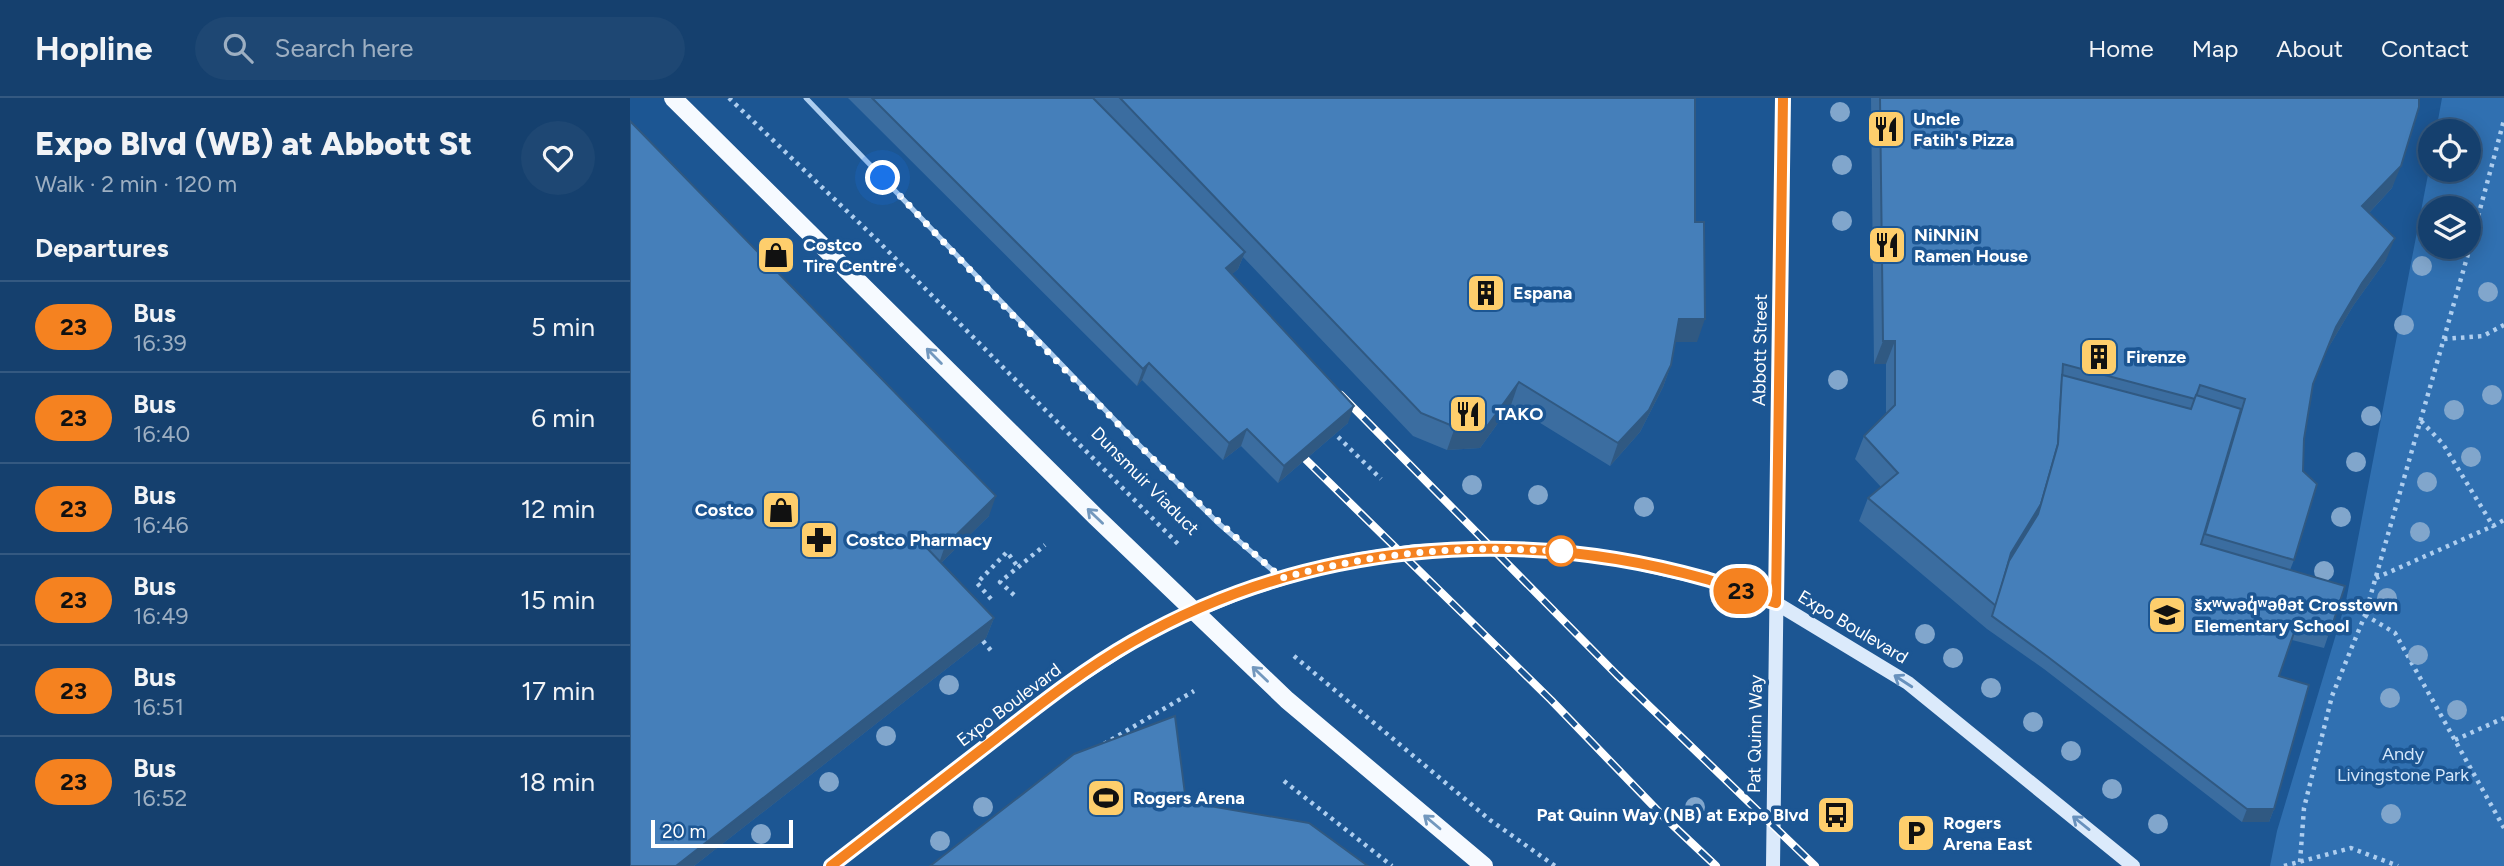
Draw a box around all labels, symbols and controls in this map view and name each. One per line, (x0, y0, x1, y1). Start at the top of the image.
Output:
search box (195, 17, 685, 80)
text: Hopline (35, 29, 153, 68)
icon: search (219, 29, 257, 67)
text: Search here (275, 32, 413, 64)
text: Home (2088, 34, 2154, 63)
text: Map (2192, 34, 2238, 63)
text: About (2276, 34, 2343, 63)
text: Contact (2381, 34, 2469, 63)
restaurant icon: Uncle Fatih's Pizza (1865, 108, 1907, 150)
place label: Uncle Fatih's Pizza (1913, 108, 2014, 151)
map controls (2418, 119, 2481, 259)
button: locate (2418, 119, 2481, 182)
button: heart (521, 121, 595, 195)
text: Expo Blvd (WB) at Abbott St (35, 124, 472, 163)
your location (865, 160, 900, 195)
text: Walk · 2 min · 120 m (35, 170, 237, 198)
button: layers (2418, 196, 2481, 259)
restaurant icon: NiNNiN Ramen House (1866, 224, 1908, 266)
place label: NiNNiN Ramen House (1914, 224, 2028, 267)
text: Departures (35, 232, 169, 264)
shop icon: Costco Tire Centre (755, 234, 797, 276)
place label: Costco Tire Centre (803, 234, 897, 277)
building icon: Espana (1465, 272, 1507, 314)
place label: Espana (1513, 282, 1572, 304)
street label: Abbott Street (1748, 294, 1772, 406)
text: Bus (133, 297, 176, 329)
text: 5 min (531, 311, 595, 343)
text: 23 (60, 312, 87, 341)
text: 16:39 (133, 329, 187, 357)
building icon: Firenze (2078, 336, 2120, 378)
place label: Firenze (2126, 346, 2186, 368)
one-way arrow (925, 348, 942, 365)
text: Bus (133, 388, 176, 420)
restaurant icon: TAKO (1447, 393, 1489, 435)
text: 6 min (531, 402, 595, 434)
text: 23 (60, 403, 87, 432)
place label: TAKO (1495, 403, 1543, 425)
text: 16:40 (133, 420, 190, 448)
street label: Dunsmuir Viaduct (1086, 422, 1204, 540)
text: Bus (133, 479, 176, 511)
shop icon: Costco (760, 489, 802, 531)
text: 12 min (521, 493, 595, 525)
text: 23 (60, 494, 87, 523)
place label: Costco (695, 499, 754, 521)
one-way arrow (1087, 508, 1104, 525)
text: 16:46 (133, 511, 189, 539)
pharmacy icon: Costco Pharmacy (798, 519, 840, 561)
place label: Costco Pharmacy (846, 529, 993, 551)
unlabelled marker (1546, 536, 1576, 566)
line badge: 23 (1710, 568, 1772, 614)
text: Bus (133, 570, 176, 602)
text: 23 (1727, 576, 1755, 605)
text: 15 min (520, 584, 595, 616)
text: 23 (60, 585, 87, 614)
street label: Expo Boulevard (1794, 585, 1912, 669)
school or university icon: šxʷwəq̓ʷəθət Crosstown Elementary School (2146, 594, 2188, 636)
place label: šxʷwəq̓ʷəθət Crosstown Elementary School (2194, 594, 2398, 637)
text: 16:49 (133, 602, 189, 630)
street label: Expo Boulevard (953, 659, 1065, 751)
text: Bus (133, 661, 176, 693)
one-way arrow (1251, 665, 1268, 682)
one-way arrow (1894, 673, 1913, 688)
street label: Pat Quinn Way (1743, 674, 1767, 793)
text: 17 min (521, 675, 595, 707)
text: 23 (60, 676, 87, 705)
text: 16:51 (133, 693, 184, 721)
park label: Andy Livingstone Park (2337, 743, 2469, 786)
text: Bus (133, 752, 176, 784)
text: 18 min (519, 766, 595, 798)
text: 23 (60, 767, 87, 796)
sports icon: Rogers Arena (1085, 777, 1127, 819)
text: 16:52 (133, 784, 187, 812)
place label: Rogers Arena (1133, 787, 1245, 809)
bus stop icon: Pat Quinn Way (NB) at Expo Blvd (1815, 794, 1857, 836)
place label: Pat Quinn Way (NB) at Expo Blvd (1537, 804, 1809, 826)
parking icon: Rogers Arena East (1895, 812, 1937, 854)
place label: Rogers Arena East (1943, 812, 2033, 855)
one-way arrow (1423, 814, 1441, 830)
one-way arrow (2072, 815, 2090, 831)
scale bar (651, 817, 793, 849)
text: 20 m (662, 820, 706, 843)

